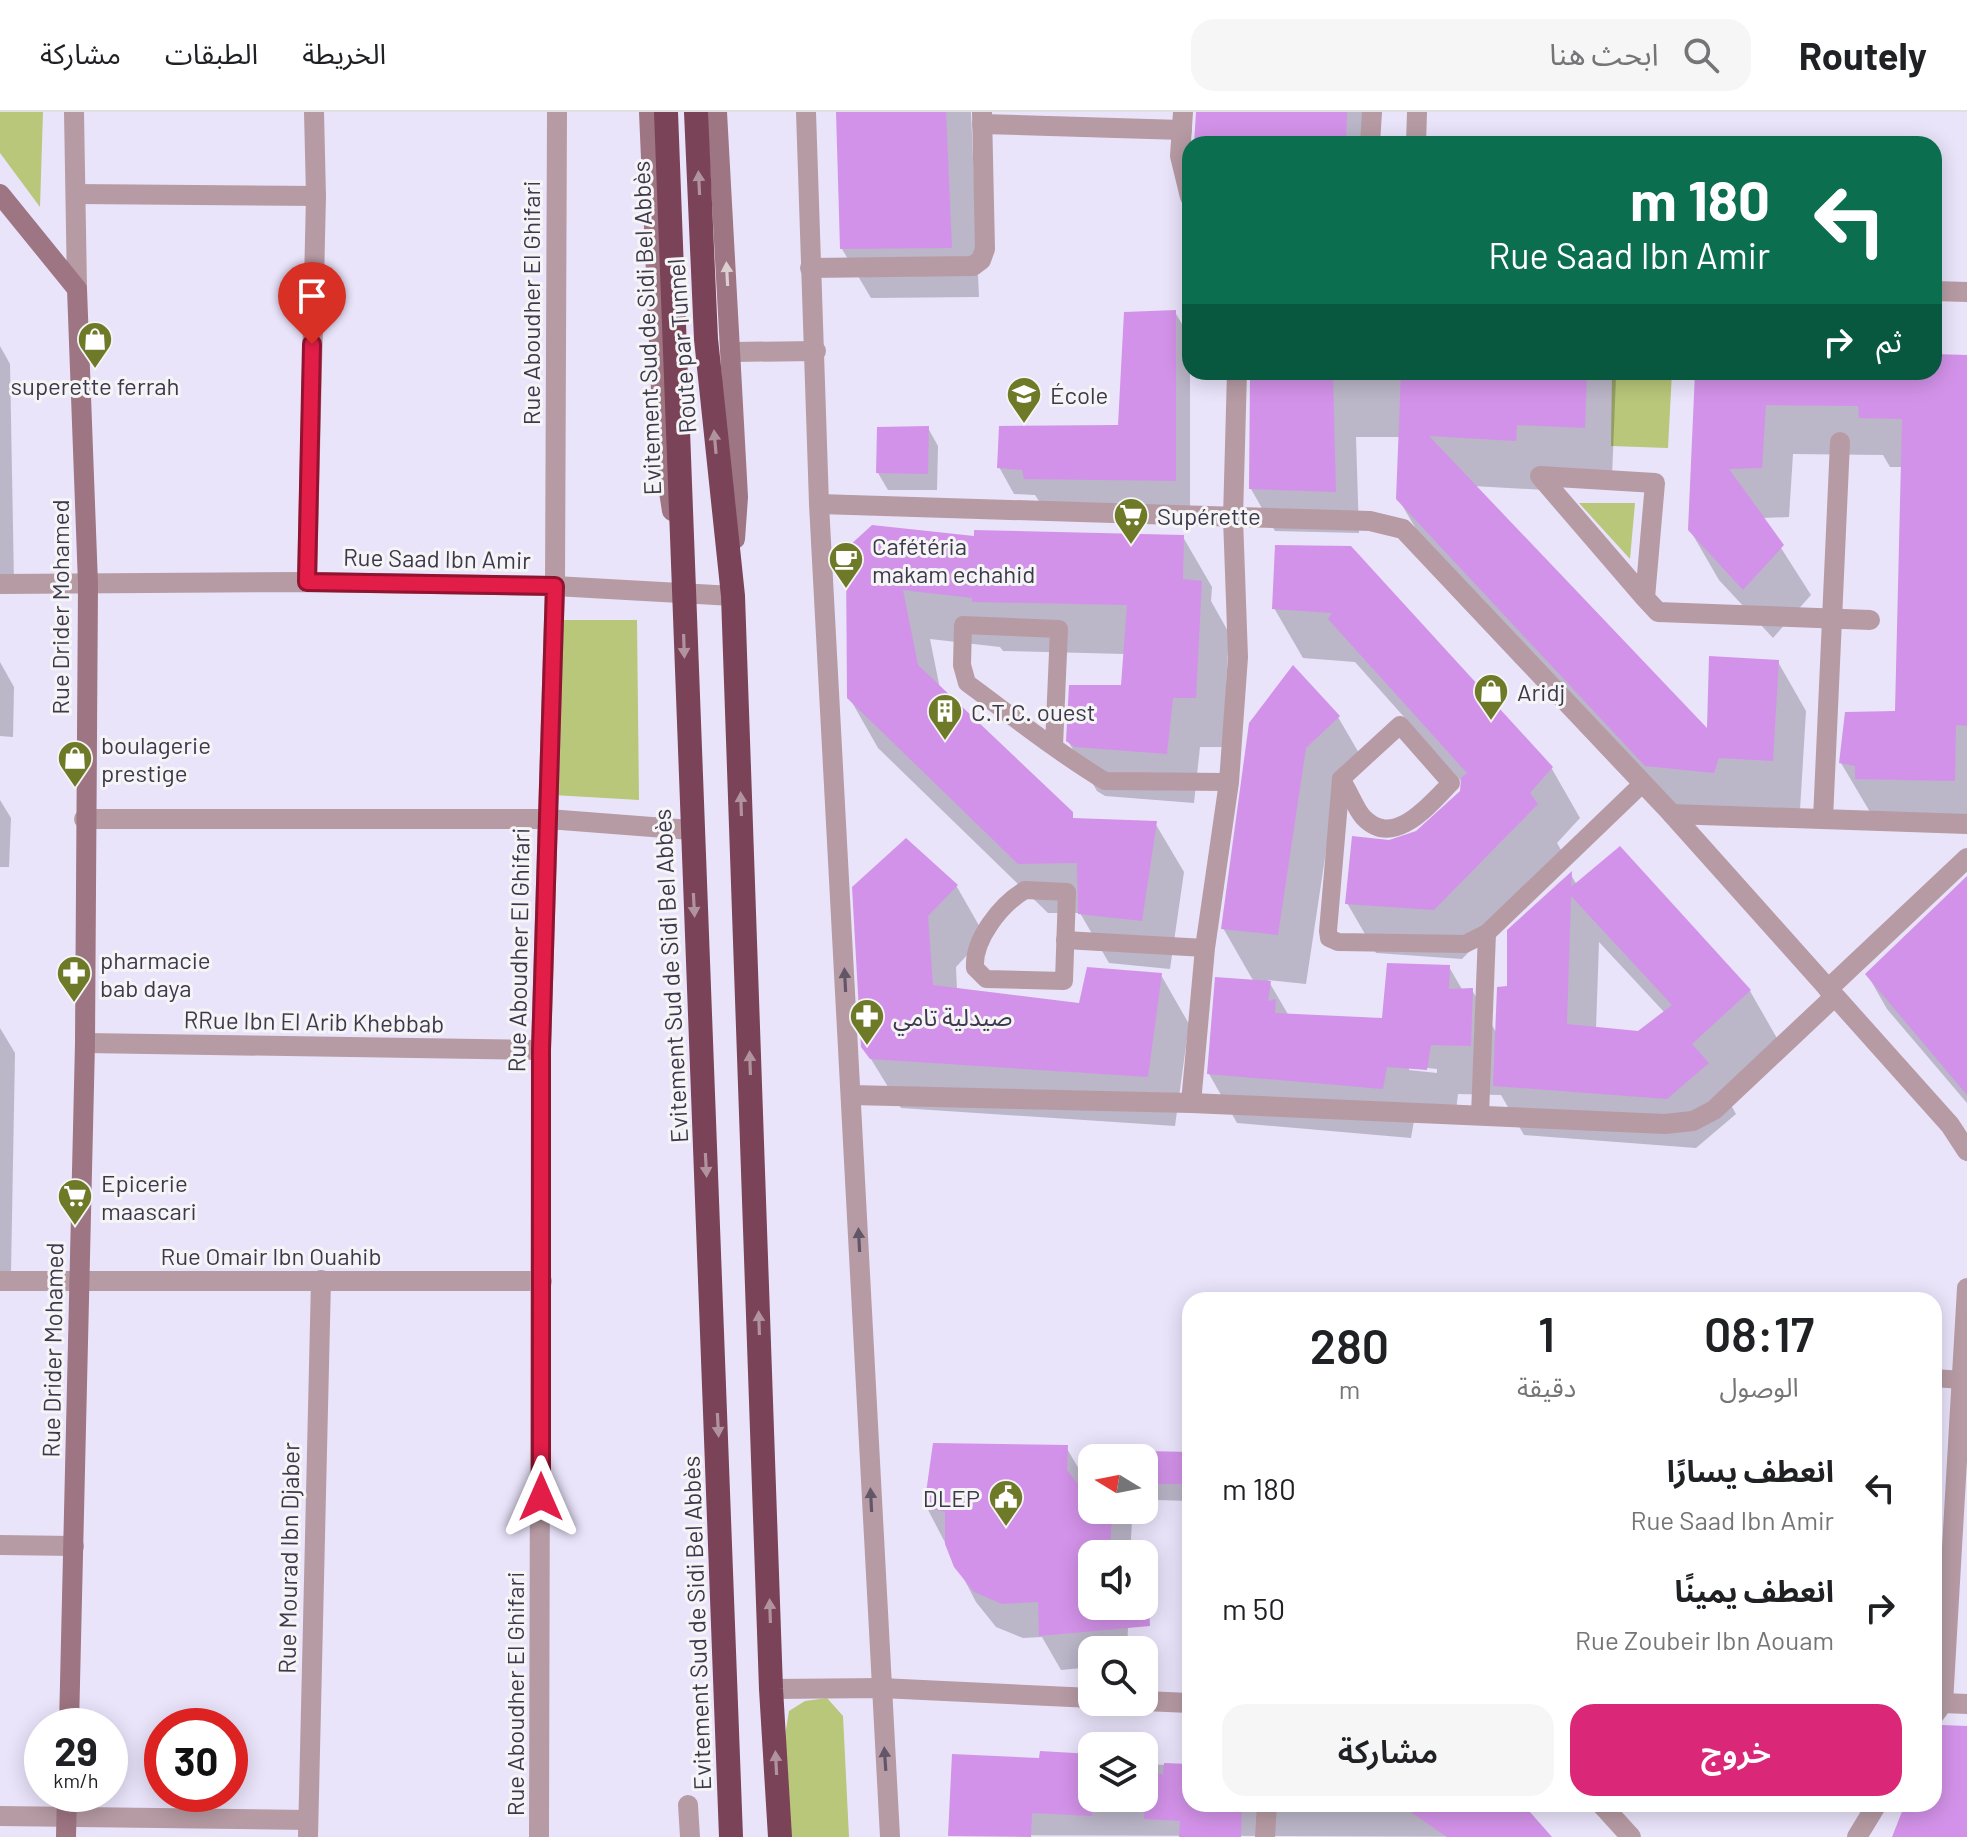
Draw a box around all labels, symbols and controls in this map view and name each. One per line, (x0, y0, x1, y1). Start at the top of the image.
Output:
search box (1191, 19, 1751, 91)
text: Routely (1799, 32, 1927, 78)
icon: search (1679, 33, 1723, 77)
text: ابحث هنا (1549, 35, 1659, 71)
text: مشاركة (40, 36, 121, 70)
text: الطبقات (165, 36, 258, 70)
text: الخريطة (302, 36, 386, 70)
street label: Evitement Sud de Sidi Bel Abbès (626, 160, 666, 496)
text: 180 m (1630, 165, 1770, 232)
icon: left (1798, 168, 1902, 272)
one-way arrow (692, 170, 705, 195)
street label: Rue Aboudher El Ghifari (516, 181, 545, 425)
text: Rue Saad Ibn Amir (1488, 233, 1770, 276)
street label: Route par Tunnel (660, 258, 702, 434)
one-way arrow (720, 261, 733, 286)
pin (278, 262, 346, 344)
icon: arrive (290, 274, 334, 318)
shop icon: superette ferrah (76, 320, 114, 370)
icon: right (1816, 320, 1860, 364)
text: ثم (1876, 322, 1902, 358)
place label: superette ferrah (10, 371, 180, 400)
school or university icon: École (1005, 375, 1043, 425)
place label: École (1050, 380, 1108, 409)
one-way arrow (709, 429, 722, 454)
supermarket icon: Supérette (1112, 496, 1150, 546)
street label: Rue Drider Mohamed (45, 499, 74, 715)
place label: Supérette (1157, 501, 1261, 530)
place label: Cafétéria makam echahid (872, 531, 1035, 588)
cafe icon: Cafétéria makam echahid (827, 540, 865, 590)
street label: Rue Saad Ibn Amir (343, 542, 531, 574)
one-way arrow (677, 634, 690, 659)
shop icon: Aridj (1472, 672, 1510, 722)
place label: Aridj (1517, 677, 1565, 706)
building icon: C.T.C. ouest (926, 692, 964, 742)
place label: C.T.C. ouest (971, 697, 1096, 726)
place label: boulagerie prestige (101, 730, 211, 787)
shop icon: boulagerie prestige (56, 739, 94, 789)
one-way arrow (734, 791, 747, 816)
street label: Evitement Sud de Sidi Bel Abbès (647, 808, 693, 1144)
street label: Rue Aboudher El Ghifari (501, 827, 535, 1073)
one-way arrow (688, 893, 701, 918)
place label: pharmacie bab daya (100, 945, 211, 1002)
pharmacy icon: pharmacie bab daya (55, 954, 93, 1004)
one-way arrow (838, 967, 851, 992)
pharmacy icon: صيدلية تامي (848, 997, 886, 1047)
place label: صيدلية تامي (893, 1002, 1012, 1036)
street label: RRue Ibn El Arib Khebbab (183, 1004, 445, 1038)
one-way arrow (744, 1050, 757, 1075)
one-way arrow (700, 1153, 713, 1178)
place label: Epicerie maascari (101, 1168, 197, 1225)
supermarket icon: Epicerie maascari (56, 1177, 94, 1227)
one-way arrow (852, 1227, 865, 1252)
street label: Rue Omair Ibn Ouahib (160, 1241, 382, 1270)
street label: Rue Drider Mohamed (36, 1242, 68, 1458)
text: 1 (1538, 1304, 1555, 1362)
text: 08:17 (1704, 1304, 1814, 1362)
one-way arrow (753, 1310, 766, 1335)
text: 280 (1310, 1316, 1389, 1374)
text: دقيقة (1517, 1371, 1576, 1402)
text: الوصول (1720, 1371, 1799, 1402)
text: m (1339, 1373, 1360, 1404)
one-way arrow (711, 1413, 724, 1438)
street label: Rue Mourad Ibn Djaber (271, 1442, 305, 1674)
north arrow (1078, 1444, 1158, 1524)
map controls (1078, 1444, 1158, 1812)
text: انعطف يسارًا (1667, 1452, 1834, 1488)
position arrow (499, 1455, 583, 1539)
street label: Evitement Sud de Sidi Bel Abbès (676, 1455, 716, 1791)
icon: left (1858, 1466, 1902, 1510)
text: 180 m (1222, 1470, 1296, 1506)
public building icon: DLEP (987, 1478, 1025, 1528)
place label: DLEP (923, 1483, 980, 1512)
one-way arrow (865, 1487, 878, 1512)
text: Rue Saad Ibn Amir (1630, 1504, 1834, 1535)
button: sound (1078, 1540, 1158, 1620)
street label: Rue Aboudher El Ghifari (500, 1572, 529, 1816)
text: انعطف يمينًا (1675, 1572, 1834, 1608)
icon: right (1858, 1586, 1902, 1630)
text: 50 m (1222, 1590, 1285, 1626)
one-way arrow (763, 1598, 776, 1623)
text: Rue Zoubeir Ibn Aouam (1575, 1624, 1834, 1655)
button: search (1078, 1636, 1158, 1716)
button: مشاركة (1222, 1704, 1554, 1796)
button: خروج (1570, 1704, 1902, 1796)
speed limit sign: 30 (144, 1708, 248, 1812)
text: 29 (54, 1726, 98, 1774)
button: layers (1078, 1732, 1158, 1812)
one-way arrow (878, 1746, 891, 1771)
one-way arrow (769, 1750, 782, 1775)
text: km/h (53, 1768, 99, 1792)

